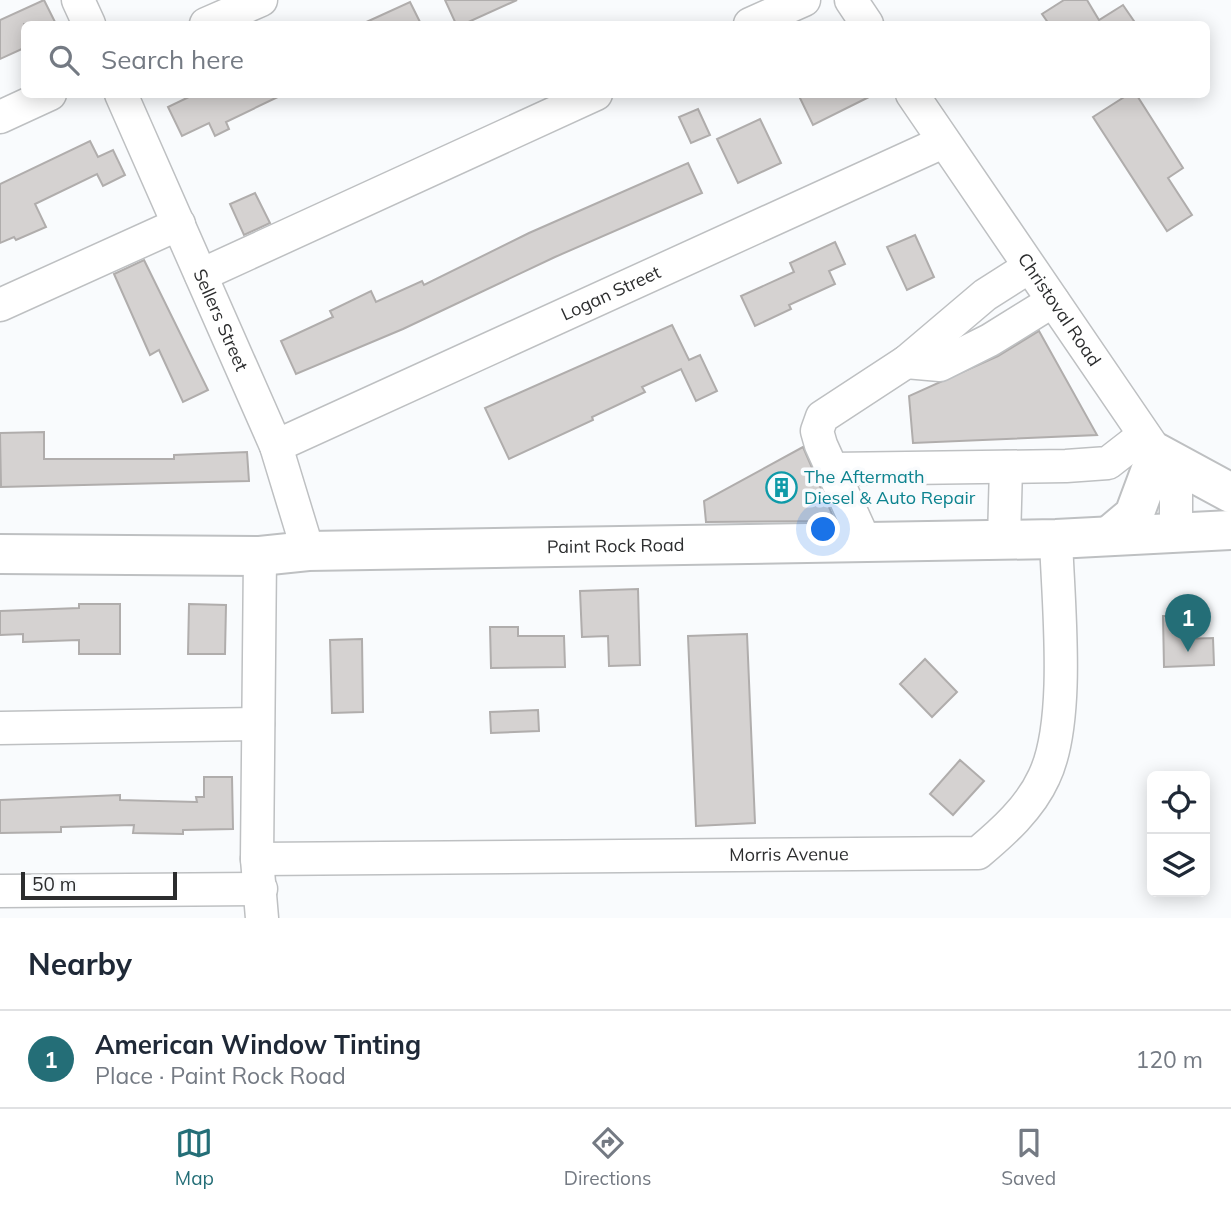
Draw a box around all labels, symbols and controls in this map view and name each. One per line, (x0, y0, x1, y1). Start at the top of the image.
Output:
search box (21, 21, 1210, 98)
icon: search (45, 41, 83, 79)
text: Search here (101, 43, 244, 76)
street label: Christoval Road (1013, 248, 1106, 370)
street label: Logan Street (557, 260, 664, 326)
street label: Sellers Street (188, 265, 254, 375)
place label: The Aftermath Diesel & Auto Repair (804, 465, 976, 509)
building icon: The Aftermath Diesel & Auto Repair (764, 470, 798, 504)
your location (806, 512, 840, 546)
street label: Paint Rock Road (547, 533, 685, 558)
pin: 1 (1165, 594, 1211, 652)
map controls (1147, 771, 1210, 897)
button: locate (1147, 771, 1210, 834)
button: layers (1147, 834, 1210, 897)
street label: Morris Avenue (729, 842, 849, 866)
scale bar (21, 869, 177, 901)
text: 50 m (32, 872, 76, 896)
text: Nearby (28, 945, 132, 983)
text: American Window Tinting (95, 1028, 421, 1061)
text: 1 (44, 1045, 58, 1074)
text: 120 m (1135, 1045, 1203, 1074)
text: Place · Paint Rock Road (95, 1061, 346, 1090)
tab: Map (175, 1124, 214, 1190)
tab: Directions (564, 1124, 652, 1190)
tab: Saved (1001, 1124, 1056, 1190)

